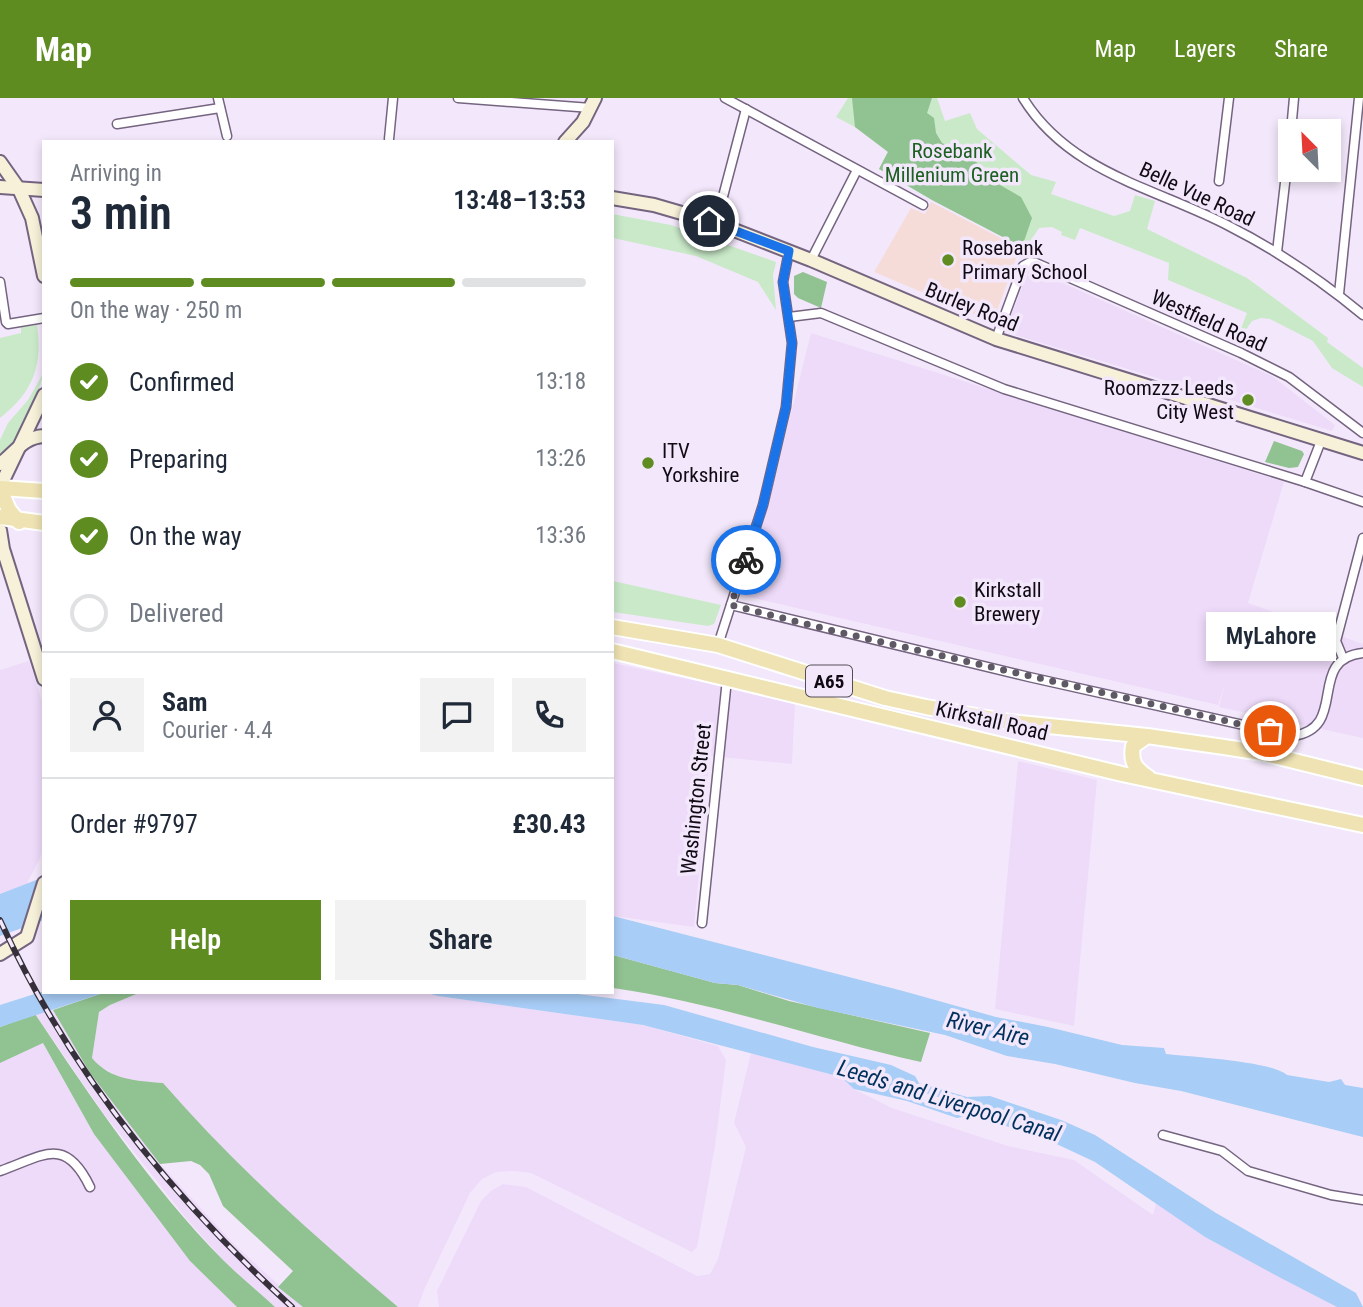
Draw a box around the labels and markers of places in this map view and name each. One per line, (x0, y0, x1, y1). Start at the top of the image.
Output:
pin (679, 191, 739, 251)
place label: Rosebank Primary School (962, 236, 1088, 284)
marker: Rosebank Primary School (940, 252, 956, 268)
place label: Roomzzz Leeds City West (1104, 376, 1234, 424)
marker: Roomzzz Leeds City West (1240, 392, 1256, 408)
place label: ITV Yorkshire (662, 439, 740, 487)
marker: ITV Yorkshire (640, 455, 656, 471)
place label: Kirkstall Brewery (974, 578, 1042, 626)
marker: Kirkstall Brewery (952, 594, 968, 610)
callout: MyLahore (1205, 612, 1335, 661)
pin (1240, 701, 1300, 761)

